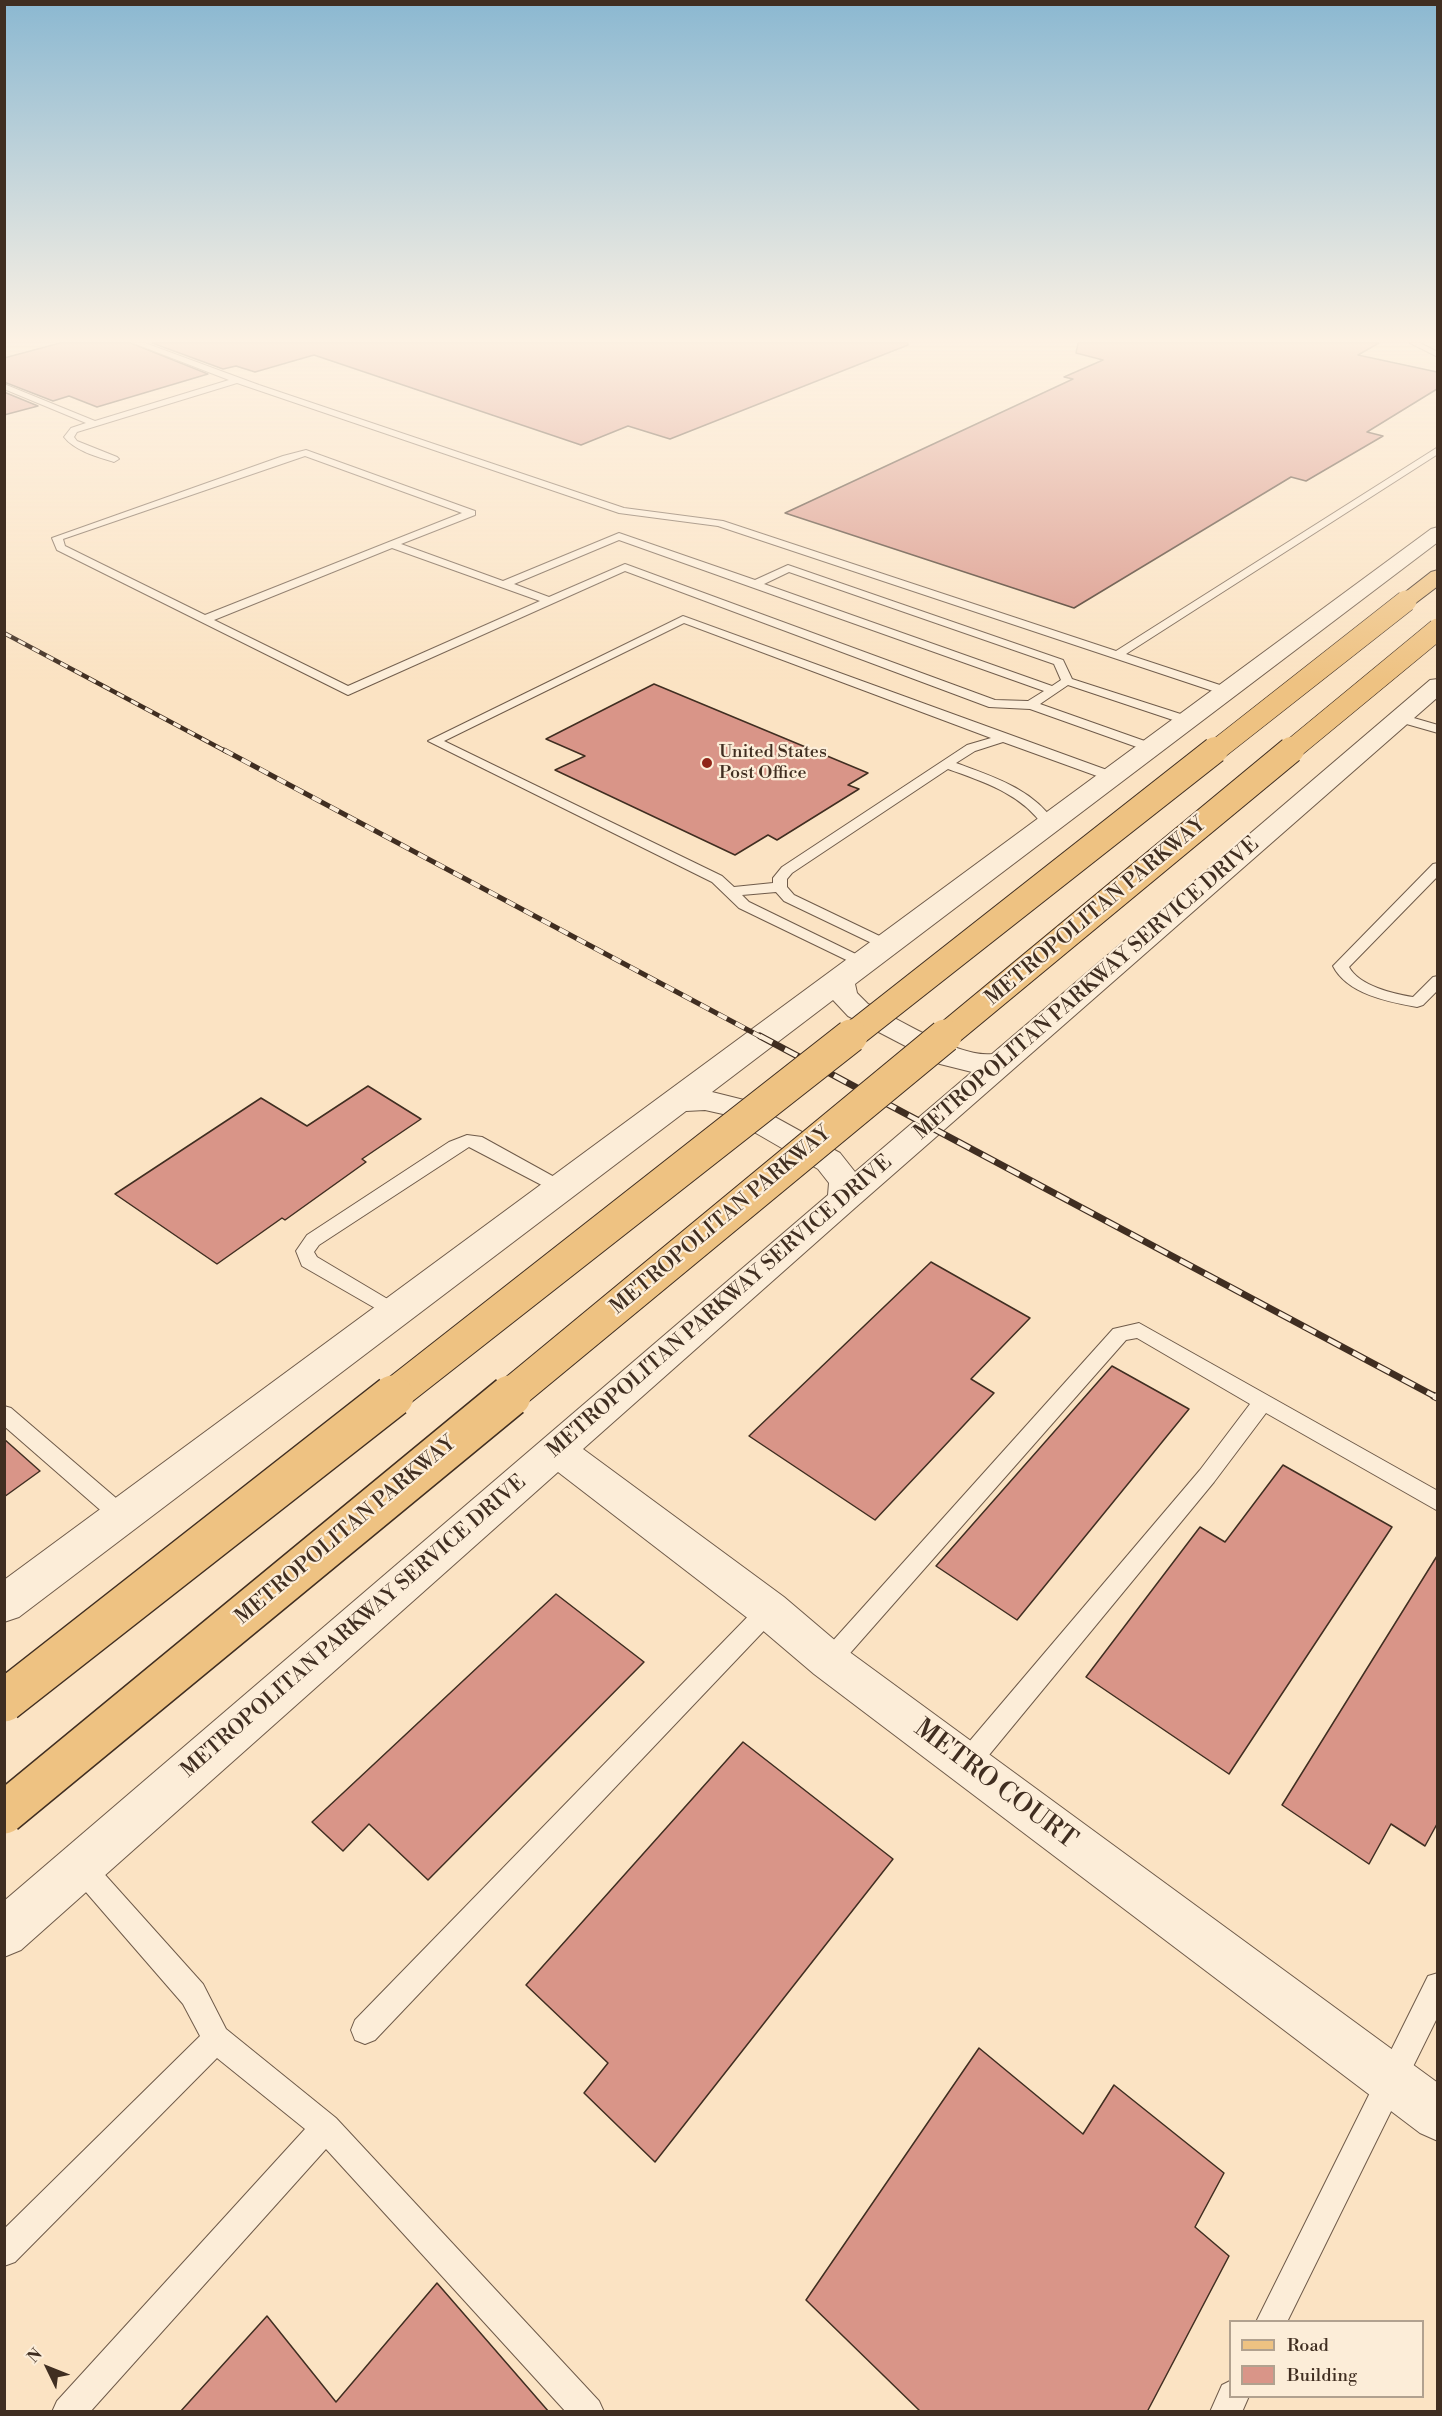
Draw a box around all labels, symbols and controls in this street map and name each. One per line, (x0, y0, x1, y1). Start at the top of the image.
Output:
place label: United States Post Office (719, 742, 827, 784)
marker: United States Post Office (700, 756, 714, 770)
street label: METROPOLITAN PARKWAY (981, 812, 1211, 1012)
street label: METROPOLITAN PARKWAY SERVICE DRIVE (909, 832, 1265, 1146)
street label: METROPOLITAN PARKWAY (606, 1121, 836, 1321)
street label: METROPOLITAN PARKWAY SERVICE DRIVE (542, 1150, 898, 1464)
street label: METROPOLITAN PARKWAY (231, 1431, 461, 1631)
street label: METROPOLITAN PARKWAY SERVICE DRIVE (176, 1470, 532, 1784)
street label: METRO COURT (907, 1714, 1083, 1856)
legend (1229, 2320, 1424, 2398)
text: Road (1287, 2334, 1329, 2357)
north arrow (18, 2338, 78, 2398)
text: N (23, 2344, 46, 2367)
text: Building (1287, 2364, 1357, 2387)

